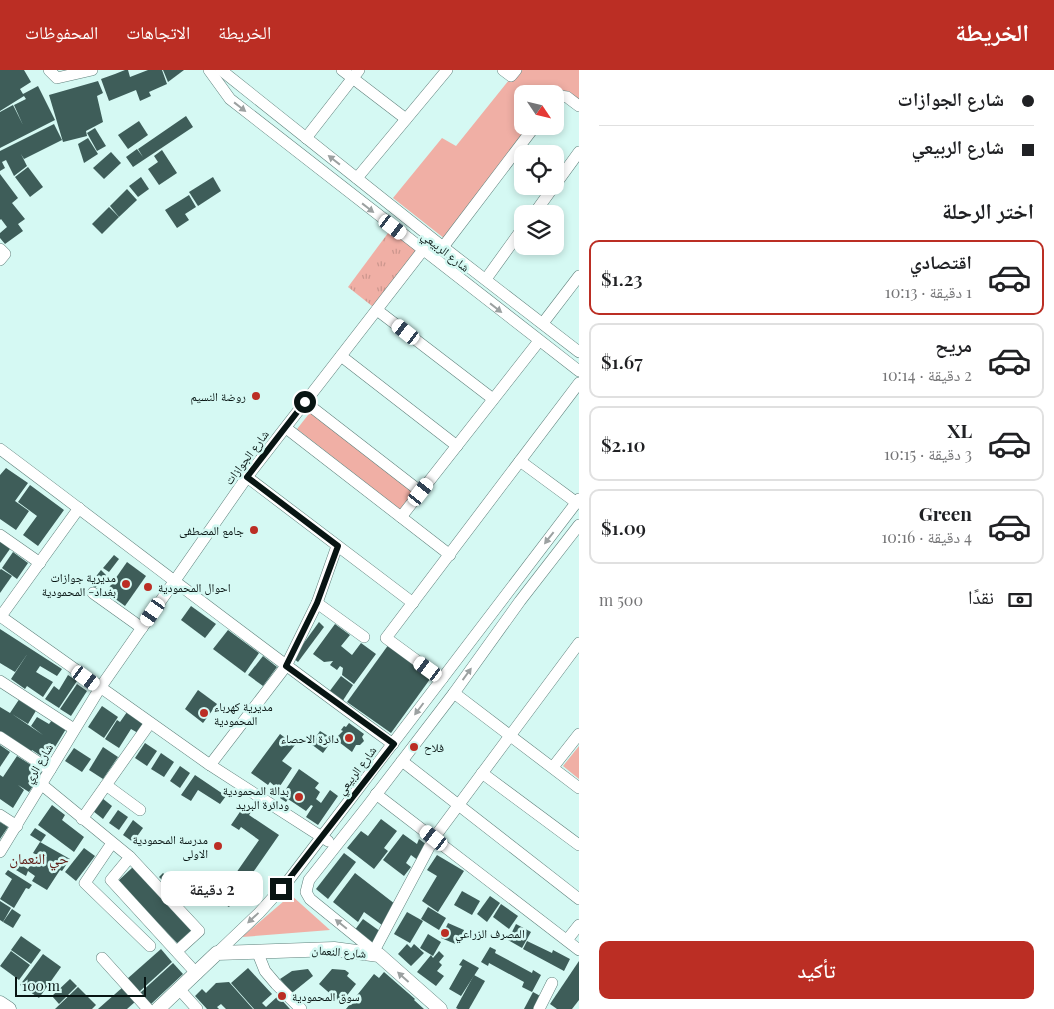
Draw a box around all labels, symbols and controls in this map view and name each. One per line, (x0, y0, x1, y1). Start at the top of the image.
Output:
text: الخريطة (955, 15, 1029, 47)
text: المحفوظات (25, 20, 98, 44)
text: الاتجاهات (126, 20, 190, 44)
text: الخريطة (218, 20, 271, 44)
north arrow (514, 85, 564, 135)
map controls (514, 85, 564, 255)
text: شارع الجوازات (898, 85, 1004, 111)
one-way arrow (233, 102, 246, 113)
text: شارع الربيعي (911, 133, 1004, 159)
button: locate (514, 145, 564, 195)
one-way arrow (328, 154, 341, 165)
text: اختر الرحلة (942, 195, 1034, 225)
one-way arrow (361, 202, 374, 213)
button: layers (514, 205, 564, 255)
car (376, 212, 409, 242)
street label: شارع الربيعي (417, 227, 473, 277)
text: اقتصادي (910, 248, 972, 274)
icon: car (987, 255, 1032, 300)
text: $1.23 (601, 265, 643, 291)
text: 1 دقيقة · 10:13 (885, 281, 972, 302)
one-way arrow (489, 302, 502, 313)
car (389, 317, 422, 347)
text: مريح (935, 331, 972, 357)
icon: car (987, 338, 1032, 383)
text: $1.67 (601, 348, 643, 374)
text: 2 دقيقة · 10:14 (882, 364, 972, 385)
place label: روضة النسيم (190, 388, 246, 405)
marker: روضة النسيم (250, 390, 262, 402)
route start (294, 391, 316, 413)
text: XL (947, 417, 972, 443)
icon: car (987, 421, 1032, 466)
street label: شارع الجوازات (220, 426, 273, 488)
text: $2.10 (601, 431, 645, 457)
text: 3 دقيقة · 10:15 (884, 443, 972, 464)
car (405, 476, 436, 508)
text: Green (919, 500, 972, 526)
icon: car (987, 504, 1032, 549)
text: $1.09 (601, 514, 646, 540)
place label: جامع المصطفى (179, 522, 244, 538)
marker: جامع المصطفى (248, 524, 260, 536)
text: 4 دقيقة · 10:16 (881, 526, 972, 547)
one-way arrow (544, 531, 555, 544)
place label: مديرية جوازات بغداد- المحمودية (42, 569, 116, 599)
marker: مديرية جوازات بغداد- المحمودية (120, 578, 132, 590)
place label: احوال المحمودية (158, 579, 231, 595)
marker: احوال المحمودية (142, 581, 154, 593)
text: نقدًا (968, 583, 994, 609)
icon: cash (1006, 586, 1034, 614)
text: 500 m (599, 589, 643, 610)
car (138, 595, 167, 629)
car (411, 654, 444, 684)
car (69, 663, 102, 693)
one-way arrow (462, 667, 472, 681)
place label: مديرية كهرباء المحمودية (214, 698, 273, 728)
one-way arrow (414, 702, 425, 715)
marker: مديرية كهرباء المحمودية (198, 707, 210, 719)
place label: دائرة الاحصاء (281, 730, 339, 746)
marker: دائرة الاحصاء (343, 732, 355, 744)
place label: فلاح (424, 739, 444, 755)
street label: شارع الري (20, 740, 59, 787)
marker: فلاح (408, 741, 420, 753)
street label: شارع الربيعي (332, 742, 382, 799)
place label: بدالة المحمودية ودائرة البريد (223, 782, 289, 812)
marker: بدالة المحمودية ودائرة البريد (293, 791, 305, 803)
car (417, 823, 450, 853)
place label: مدرسة المحمودية الاولى (132, 831, 208, 861)
marker: مدرسة المحمودية الاولى (212, 840, 224, 852)
district label: حي النعمان (9, 848, 69, 871)
callout: 2 دقيقة (161, 872, 264, 906)
text: 2 دقيقة (189, 878, 235, 899)
route end (270, 878, 292, 900)
one-way arrow (247, 912, 259, 924)
one-way arrow (335, 919, 348, 930)
place label: المصرف الزراعي (455, 925, 525, 944)
marker: المصرف الزراعي (439, 927, 451, 939)
street label: شارع النعمان (311, 941, 367, 962)
button: تأكيد (599, 941, 1034, 999)
one-way arrow (397, 971, 410, 982)
scale bar (15, 974, 146, 997)
text: 100 m (22, 976, 60, 995)
place label: سوق المحمودية (292, 988, 360, 1004)
marker: سوق المحمودية (276, 990, 288, 1002)

